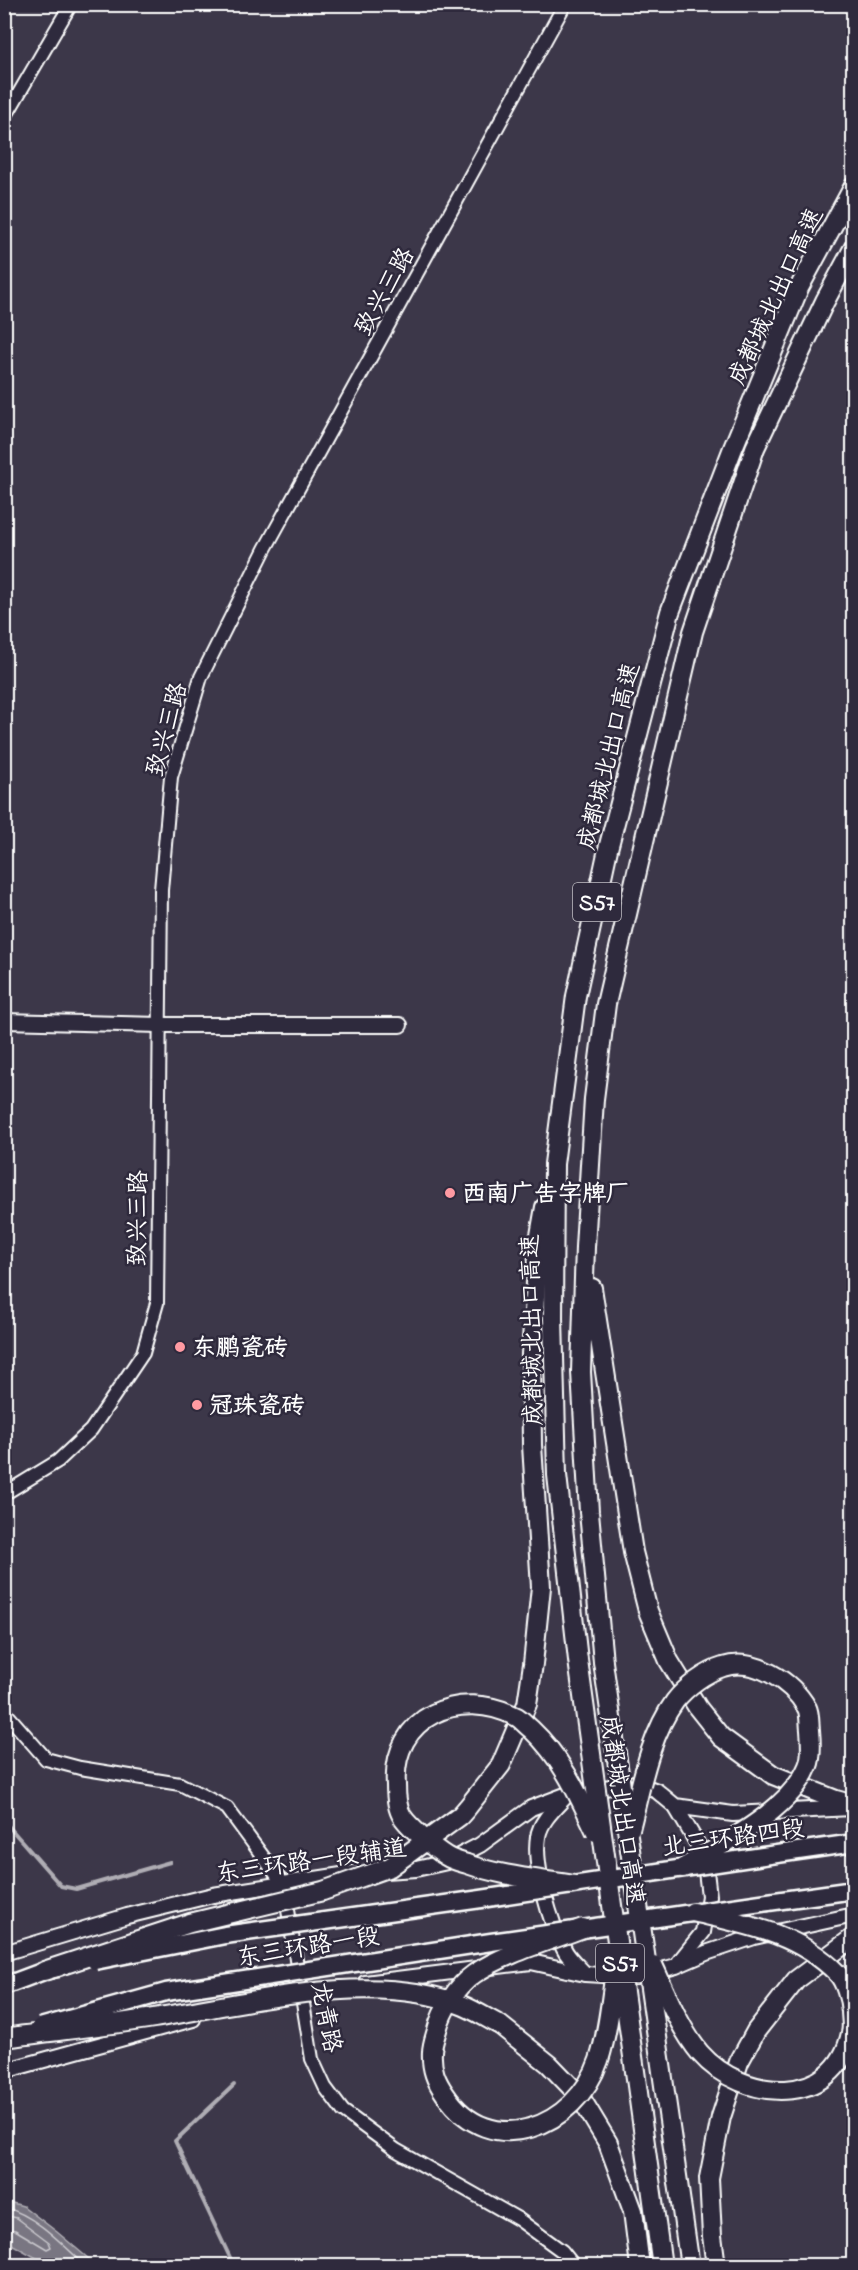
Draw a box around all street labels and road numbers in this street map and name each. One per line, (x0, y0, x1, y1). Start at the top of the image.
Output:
street label: 成都城北出口高速 (721, 203, 834, 391)
street label: 致兴三路 (348, 242, 425, 343)
street label: 成都城北出口高速 (570, 659, 651, 854)
street label: 致兴三路 (139, 679, 198, 781)
road number: S57 (573, 883, 621, 921)
street label: 致兴三路 (121, 1170, 158, 1266)
street label: 成都城北出口高速 (514, 1234, 553, 1426)
street label: 成都城北出口高速 (590, 1713, 651, 1908)
street label: 北三环路四段 (660, 1812, 807, 1867)
street label: 东三环路一段辅道 (214, 1832, 409, 1893)
street label: 东三环路一段 (235, 1920, 382, 1977)
road number: S57 (596, 1944, 644, 1982)
street label: 龙青路 (300, 1979, 349, 2056)

